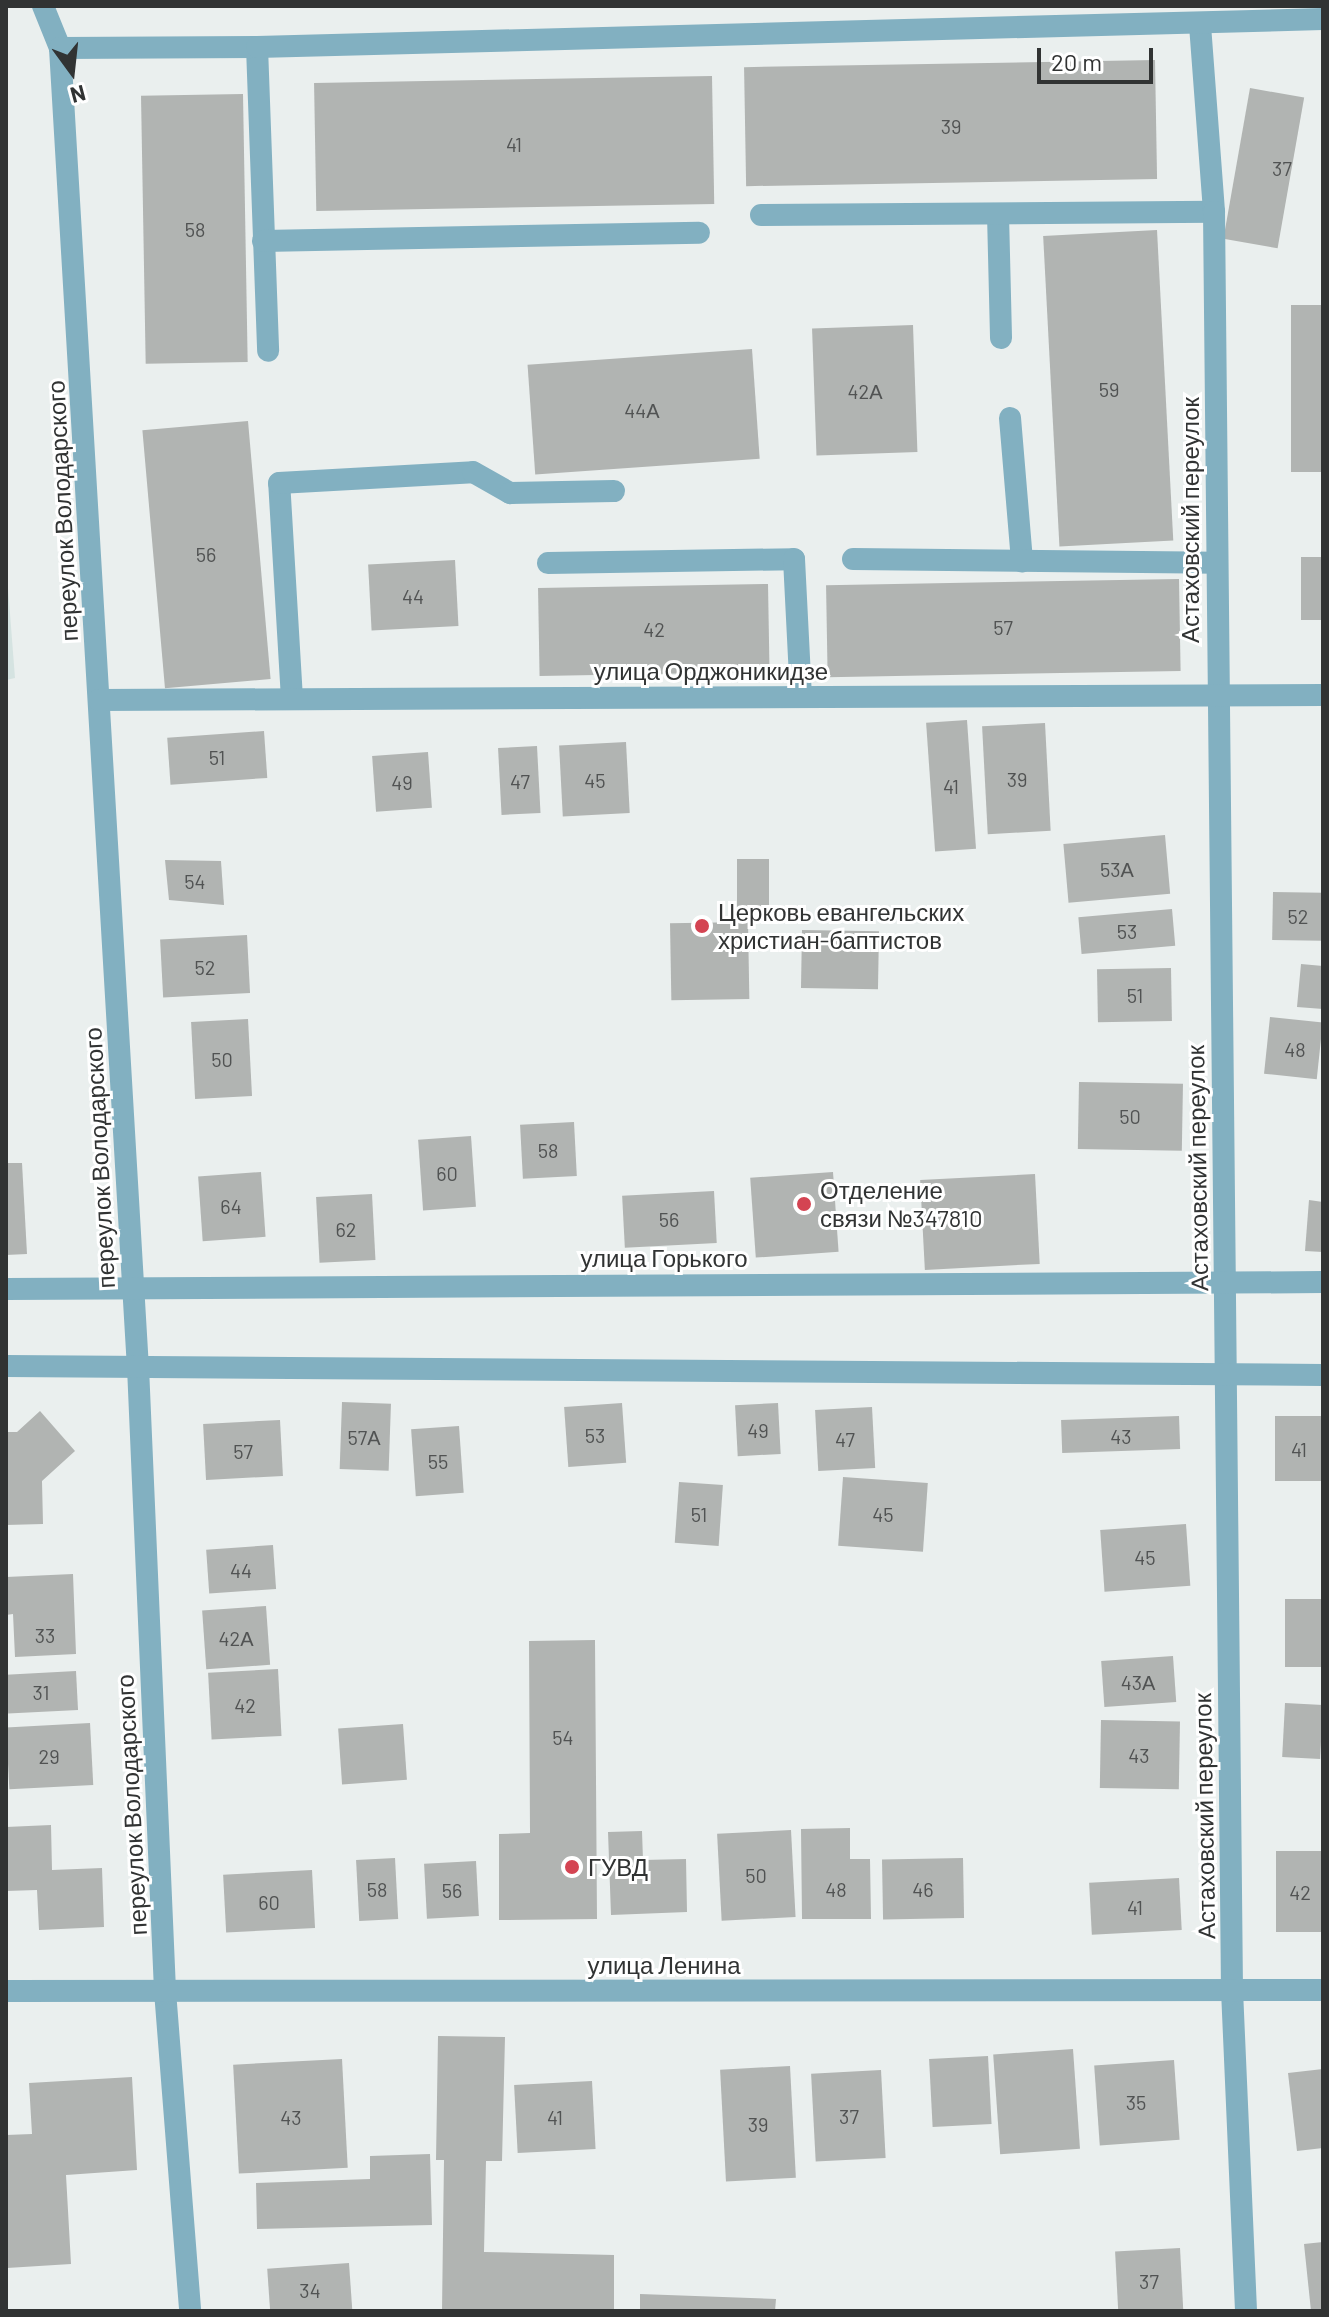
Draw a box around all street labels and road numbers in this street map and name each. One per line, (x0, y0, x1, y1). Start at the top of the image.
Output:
street label: переулок Володарского (41, 380, 83, 642)
street label: Астаховский переулок (1176, 397, 1204, 643)
street label: улица Орджоникидзе (594, 657, 828, 685)
street label: переулок Володарского (78, 1027, 120, 1289)
street label: Астаховский переулок (1180, 1045, 1214, 1291)
street label: улица Горького (580, 1244, 748, 1272)
street label: переулок Володарского (110, 1674, 152, 1936)
street label: Астаховский переулок (1187, 1693, 1221, 1939)
street label: улица Ленина (587, 1951, 741, 1979)

